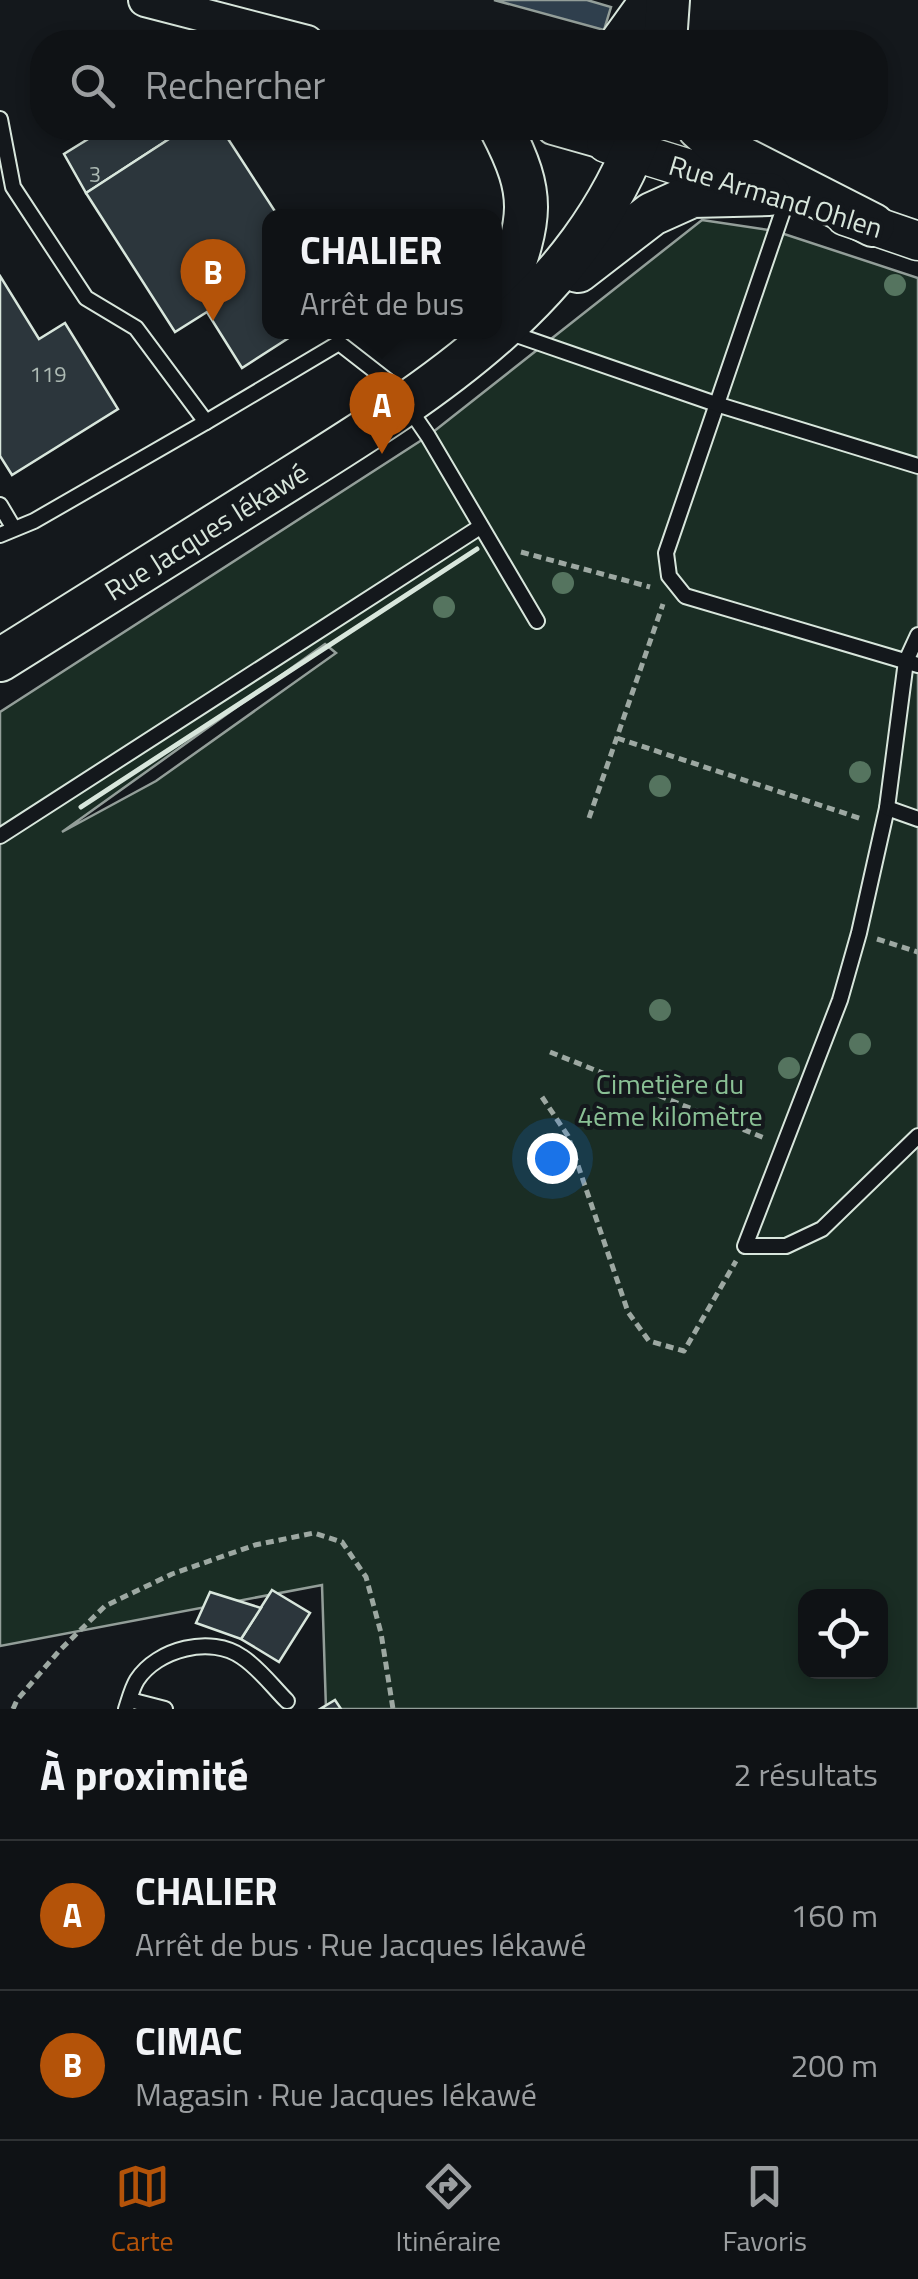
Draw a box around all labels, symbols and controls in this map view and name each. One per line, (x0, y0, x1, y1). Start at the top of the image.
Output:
search box (30, 30, 888, 140)
text: Rechercher (145, 56, 326, 114)
icon: search (65, 58, 120, 113)
street label: Rue Armand Ohlen (664, 143, 888, 249)
house number: 3 (89, 157, 101, 191)
popup (262, 209, 502, 339)
text: CHALIER (300, 221, 443, 279)
pin: B (180, 238, 246, 321)
text: Arrêt de bus (300, 279, 464, 327)
house number: 119 (30, 357, 66, 391)
pin: A (350, 372, 414, 454)
street label: Rue Jacques Iékawé (96, 451, 316, 611)
park label: Cimetière du 4ème kilomètre (577, 1062, 763, 1137)
your location (527, 1133, 578, 1184)
map controls (798, 1589, 888, 1679)
button: locate (798, 1589, 888, 1679)
text: À proximité (40, 1742, 248, 1806)
text: 2 résultats (733, 1750, 878, 1798)
text: CHALIER (135, 1862, 278, 1920)
text: A (63, 1891, 82, 1939)
text: 160 m (790, 1891, 878, 1939)
text: Arrêt de bus · Rue Jacques Iékawé (135, 1920, 586, 1968)
text: CIMAC (135, 2012, 242, 2070)
text: B (63, 2041, 82, 2089)
text: 200 m (790, 2041, 878, 2089)
text: Magasin · Rue Jacques Iékawé (135, 2070, 537, 2118)
tab: Carte (111, 2159, 174, 2262)
tab: Itinéraire (395, 2159, 501, 2262)
tab: Favoris (723, 2159, 807, 2262)

